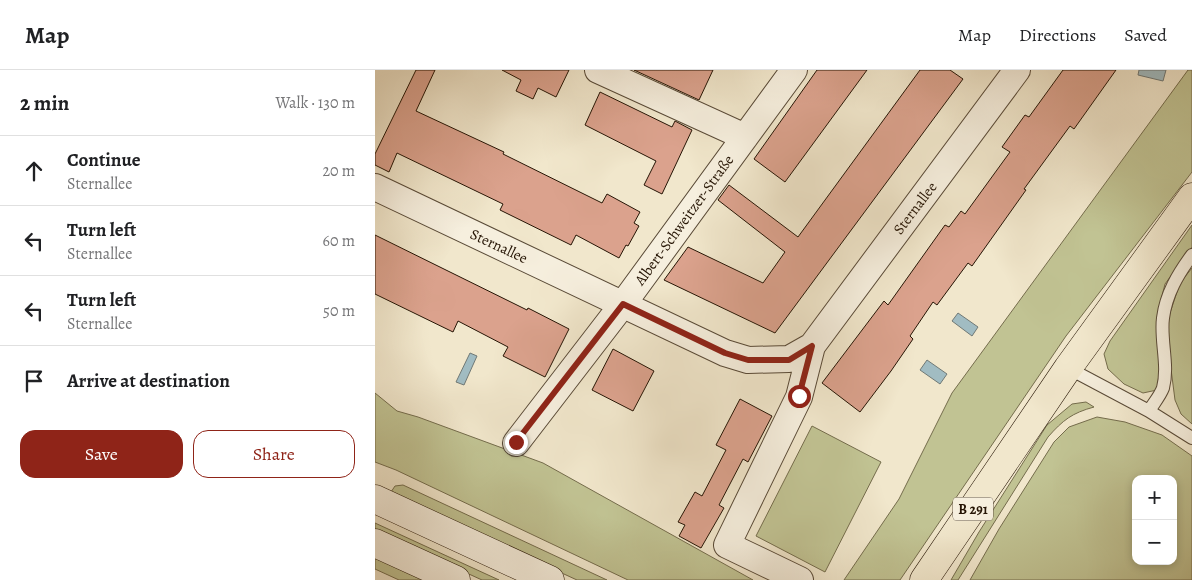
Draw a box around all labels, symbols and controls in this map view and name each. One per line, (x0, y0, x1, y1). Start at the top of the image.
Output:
text: Map (25, 19, 69, 51)
text: Map (958, 23, 991, 47)
text: Directions (1019, 23, 1096, 47)
text: Saved (1124, 23, 1167, 47)
text: 2 min (20, 89, 69, 117)
text: Walk · 130 m (275, 92, 355, 114)
text: Continue (67, 147, 141, 173)
street label: Albert-Schweitzer-Straße (629, 151, 738, 290)
icon: ahead (20, 157, 48, 185)
text: 20 m (322, 160, 355, 182)
text: Sternallee (67, 173, 132, 195)
street label: Sternallee (889, 177, 942, 239)
text: Turn left (67, 217, 136, 243)
street label: Sternallee (467, 224, 531, 268)
icon: left (20, 227, 48, 255)
text: 60 m (323, 230, 355, 252)
text: Sternallee (67, 243, 132, 265)
text: Turn left (67, 287, 136, 313)
icon: left (20, 297, 48, 325)
text: 50 m (323, 300, 355, 322)
text: Sternallee (67, 313, 132, 335)
icon: arrive (20, 367, 48, 395)
text: Arrive at destination (67, 368, 230, 394)
route start (788, 385, 811, 408)
button: Save (20, 430, 183, 478)
button: Share (193, 430, 355, 478)
route end (505, 431, 528, 454)
map controls (1132, 475, 1177, 565)
button: + (1132, 475, 1177, 520)
road number: B 291 (953, 498, 993, 520)
button: − (1132, 520, 1177, 565)

